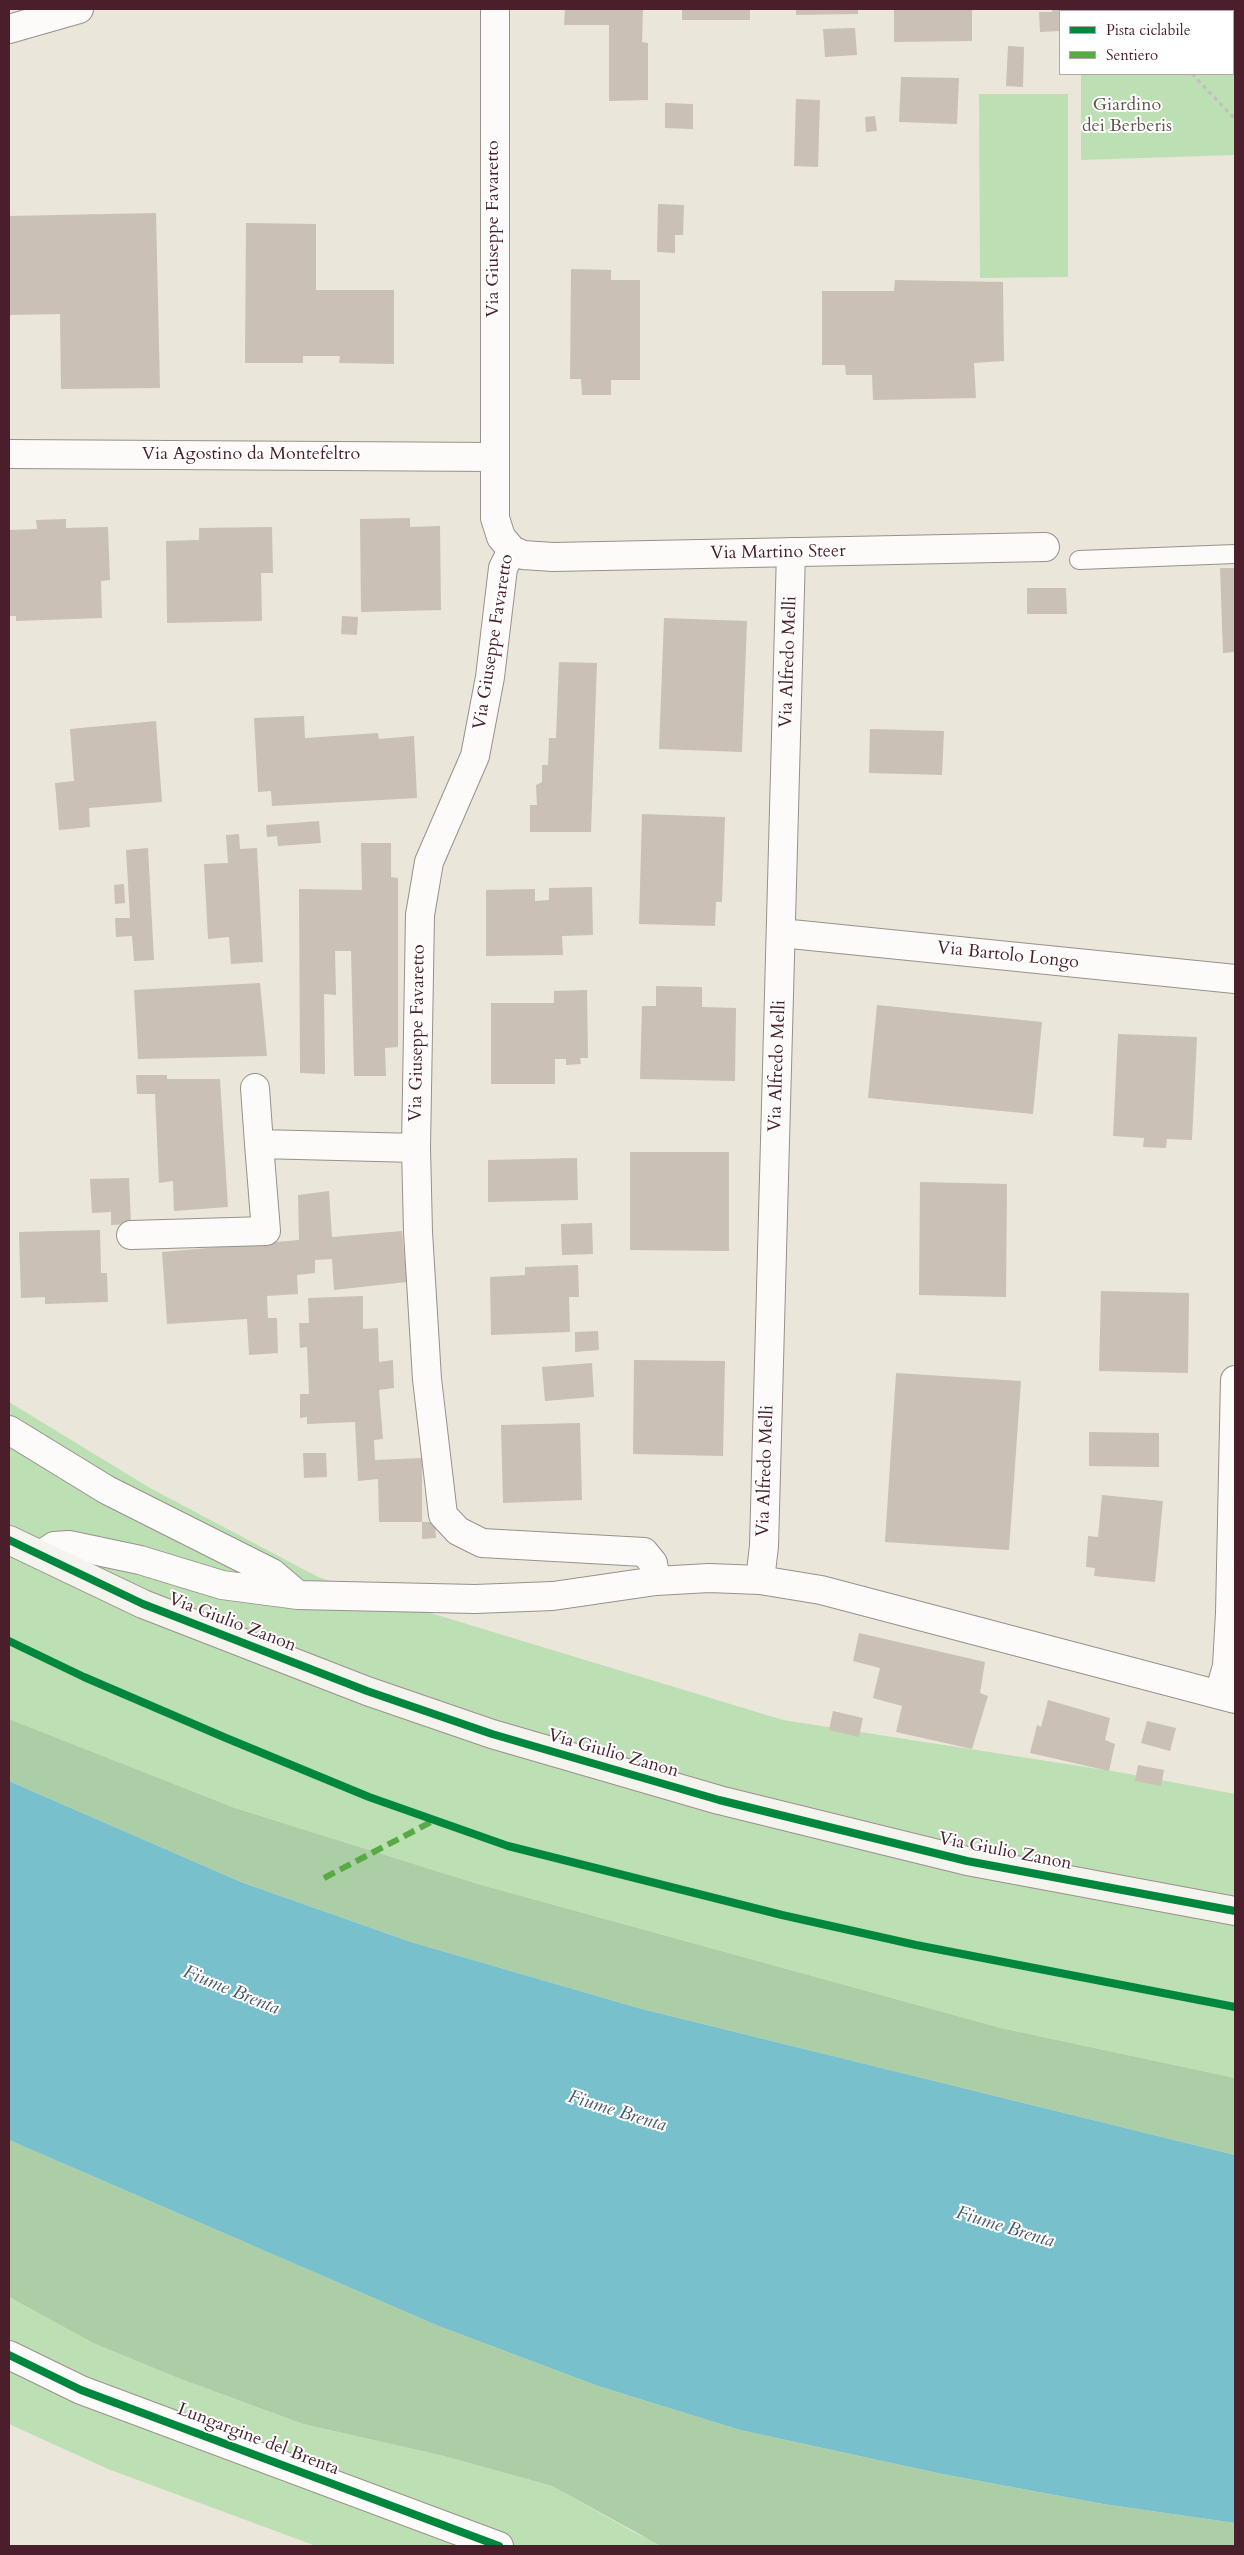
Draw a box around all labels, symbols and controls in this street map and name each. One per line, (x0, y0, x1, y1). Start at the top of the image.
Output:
legend (1059, 10, 1234, 75)
text: Pista ciclabile (1106, 20, 1190, 40)
text: Sentiero (1106, 45, 1158, 65)
park label: Giardino dei Berberis (1082, 95, 1172, 138)
street label: Via Giuseppe Favaretto (483, 140, 505, 318)
street label: Via Agostino da Montefeltro (142, 444, 360, 466)
street label: Via Martino Steer (710, 541, 846, 565)
street label: Via Giuseppe Favaretto (469, 553, 519, 731)
street label: Via Alfredo Melli (776, 596, 802, 728)
street label: Via Bartolo Longo (936, 938, 1080, 974)
street label: Via Giuseppe Favaretto (406, 944, 430, 1122)
street label: Via Alfredo Melli (765, 1000, 791, 1132)
street label: Via Alfredo Melli (753, 1405, 779, 1537)
street label: Via Giulio Zanon (165, 1589, 299, 1657)
street label: Via Giulio Zanon (545, 1725, 681, 1783)
street label: Via Giulio Zanon (937, 1829, 1073, 1875)
water label: Fiume Brenta (180, 1961, 282, 2021)
water label: Fiume Brenta (565, 2086, 669, 2138)
water label: Fiume Brenta (953, 2202, 1057, 2254)
street label: Lungargine del Brenta (174, 2399, 342, 2481)

